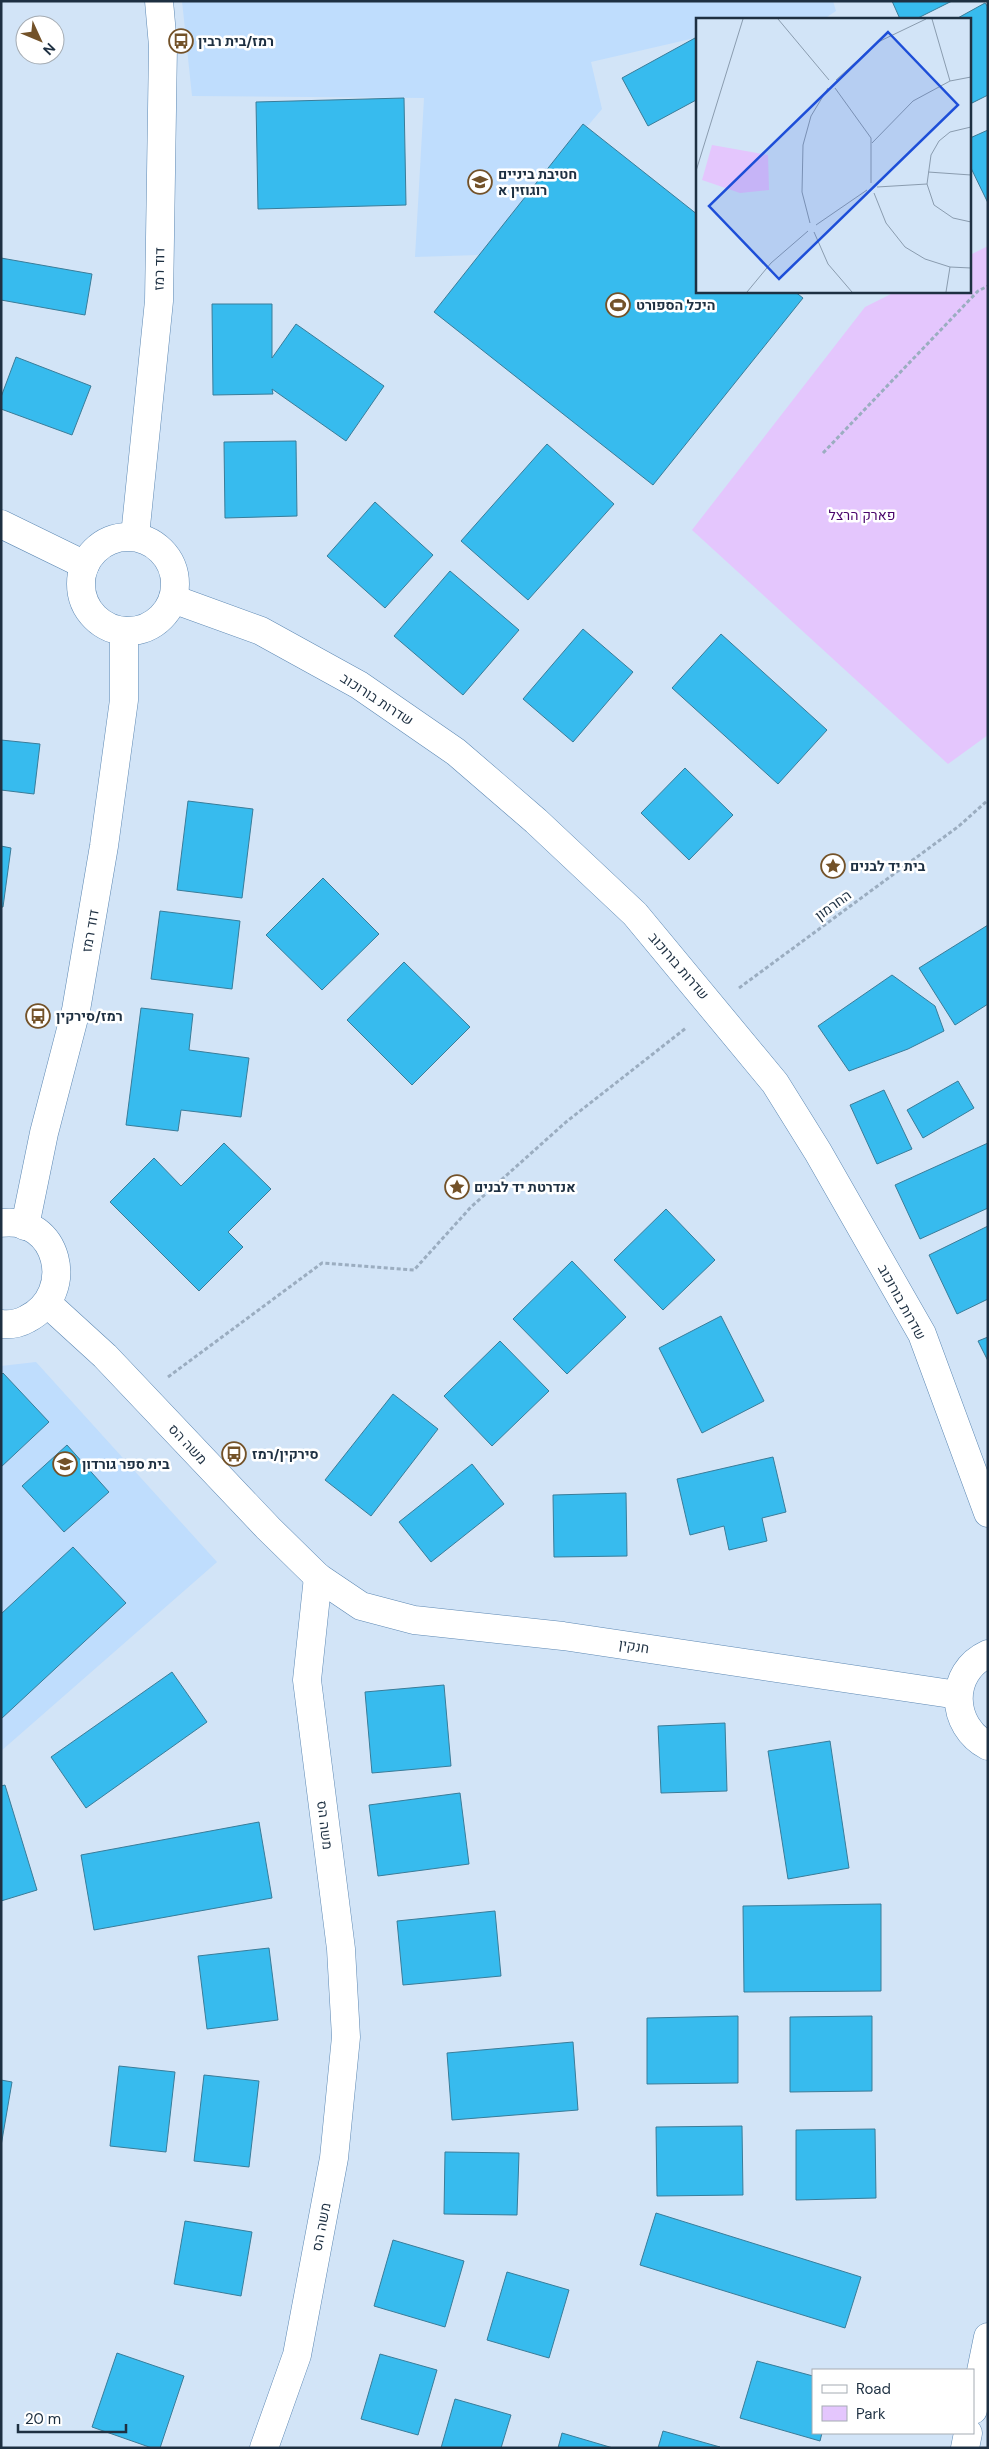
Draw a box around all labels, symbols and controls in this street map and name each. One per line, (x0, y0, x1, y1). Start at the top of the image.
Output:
north arrow (15, 15, 65, 65)
inset map (696, 18, 972, 292)
bus stop icon: רמז/בית רבין (168, 28, 194, 54)
place label: רמז/בית רבין (198, 32, 274, 50)
text: N (39, 39, 59, 59)
place label: חטיבת ביניים רוגוזין א (498, 165, 577, 199)
school or university icon: חטיבת ביניים רוגוזין א (467, 169, 493, 195)
street label: דוד רמז (150, 247, 168, 291)
sports icon: היכל הספורט (605, 292, 631, 318)
place label: היכל הספורט (636, 296, 715, 314)
park label: פארק הרצל (829, 506, 896, 524)
street label: שדרות בורוכוב (337, 669, 417, 729)
place icon: בית יד לבנים (820, 853, 846, 879)
place label: בית יד לבנים (850, 857, 926, 875)
street label: החרמון (811, 886, 855, 924)
street label: דוד רמז (77, 908, 103, 954)
street label: שדרות בורוכוב (645, 929, 713, 1003)
bus stop icon: רמז/סירקין (25, 1003, 51, 1029)
place label: רמז/סירקין (56, 1007, 123, 1025)
place icon: אנדרטת יד לבנים (444, 1174, 470, 1200)
place label: אנדרטת יד לבנים (474, 1178, 576, 1196)
street label: שדרות בורוכוב (874, 1261, 930, 1343)
street label: משה הס (165, 1420, 211, 1468)
bus stop icon: סירקין/רמז (221, 1441, 247, 1467)
place label: סירקין/רמז (252, 1445, 319, 1463)
school or university icon: בית ספר גורדון (52, 1451, 78, 1477)
place label: בית ספר גורדון (82, 1455, 170, 1473)
street label: חנקין (618, 1635, 650, 1657)
street label: משה הס (313, 1800, 337, 1850)
street label: משה הס (307, 2201, 335, 2253)
legend (812, 2369, 974, 2434)
text: Road (856, 2379, 891, 2399)
scale bar (18, 2402, 125, 2434)
text: Park (856, 2404, 886, 2424)
text: 20 m (25, 2409, 61, 2429)

